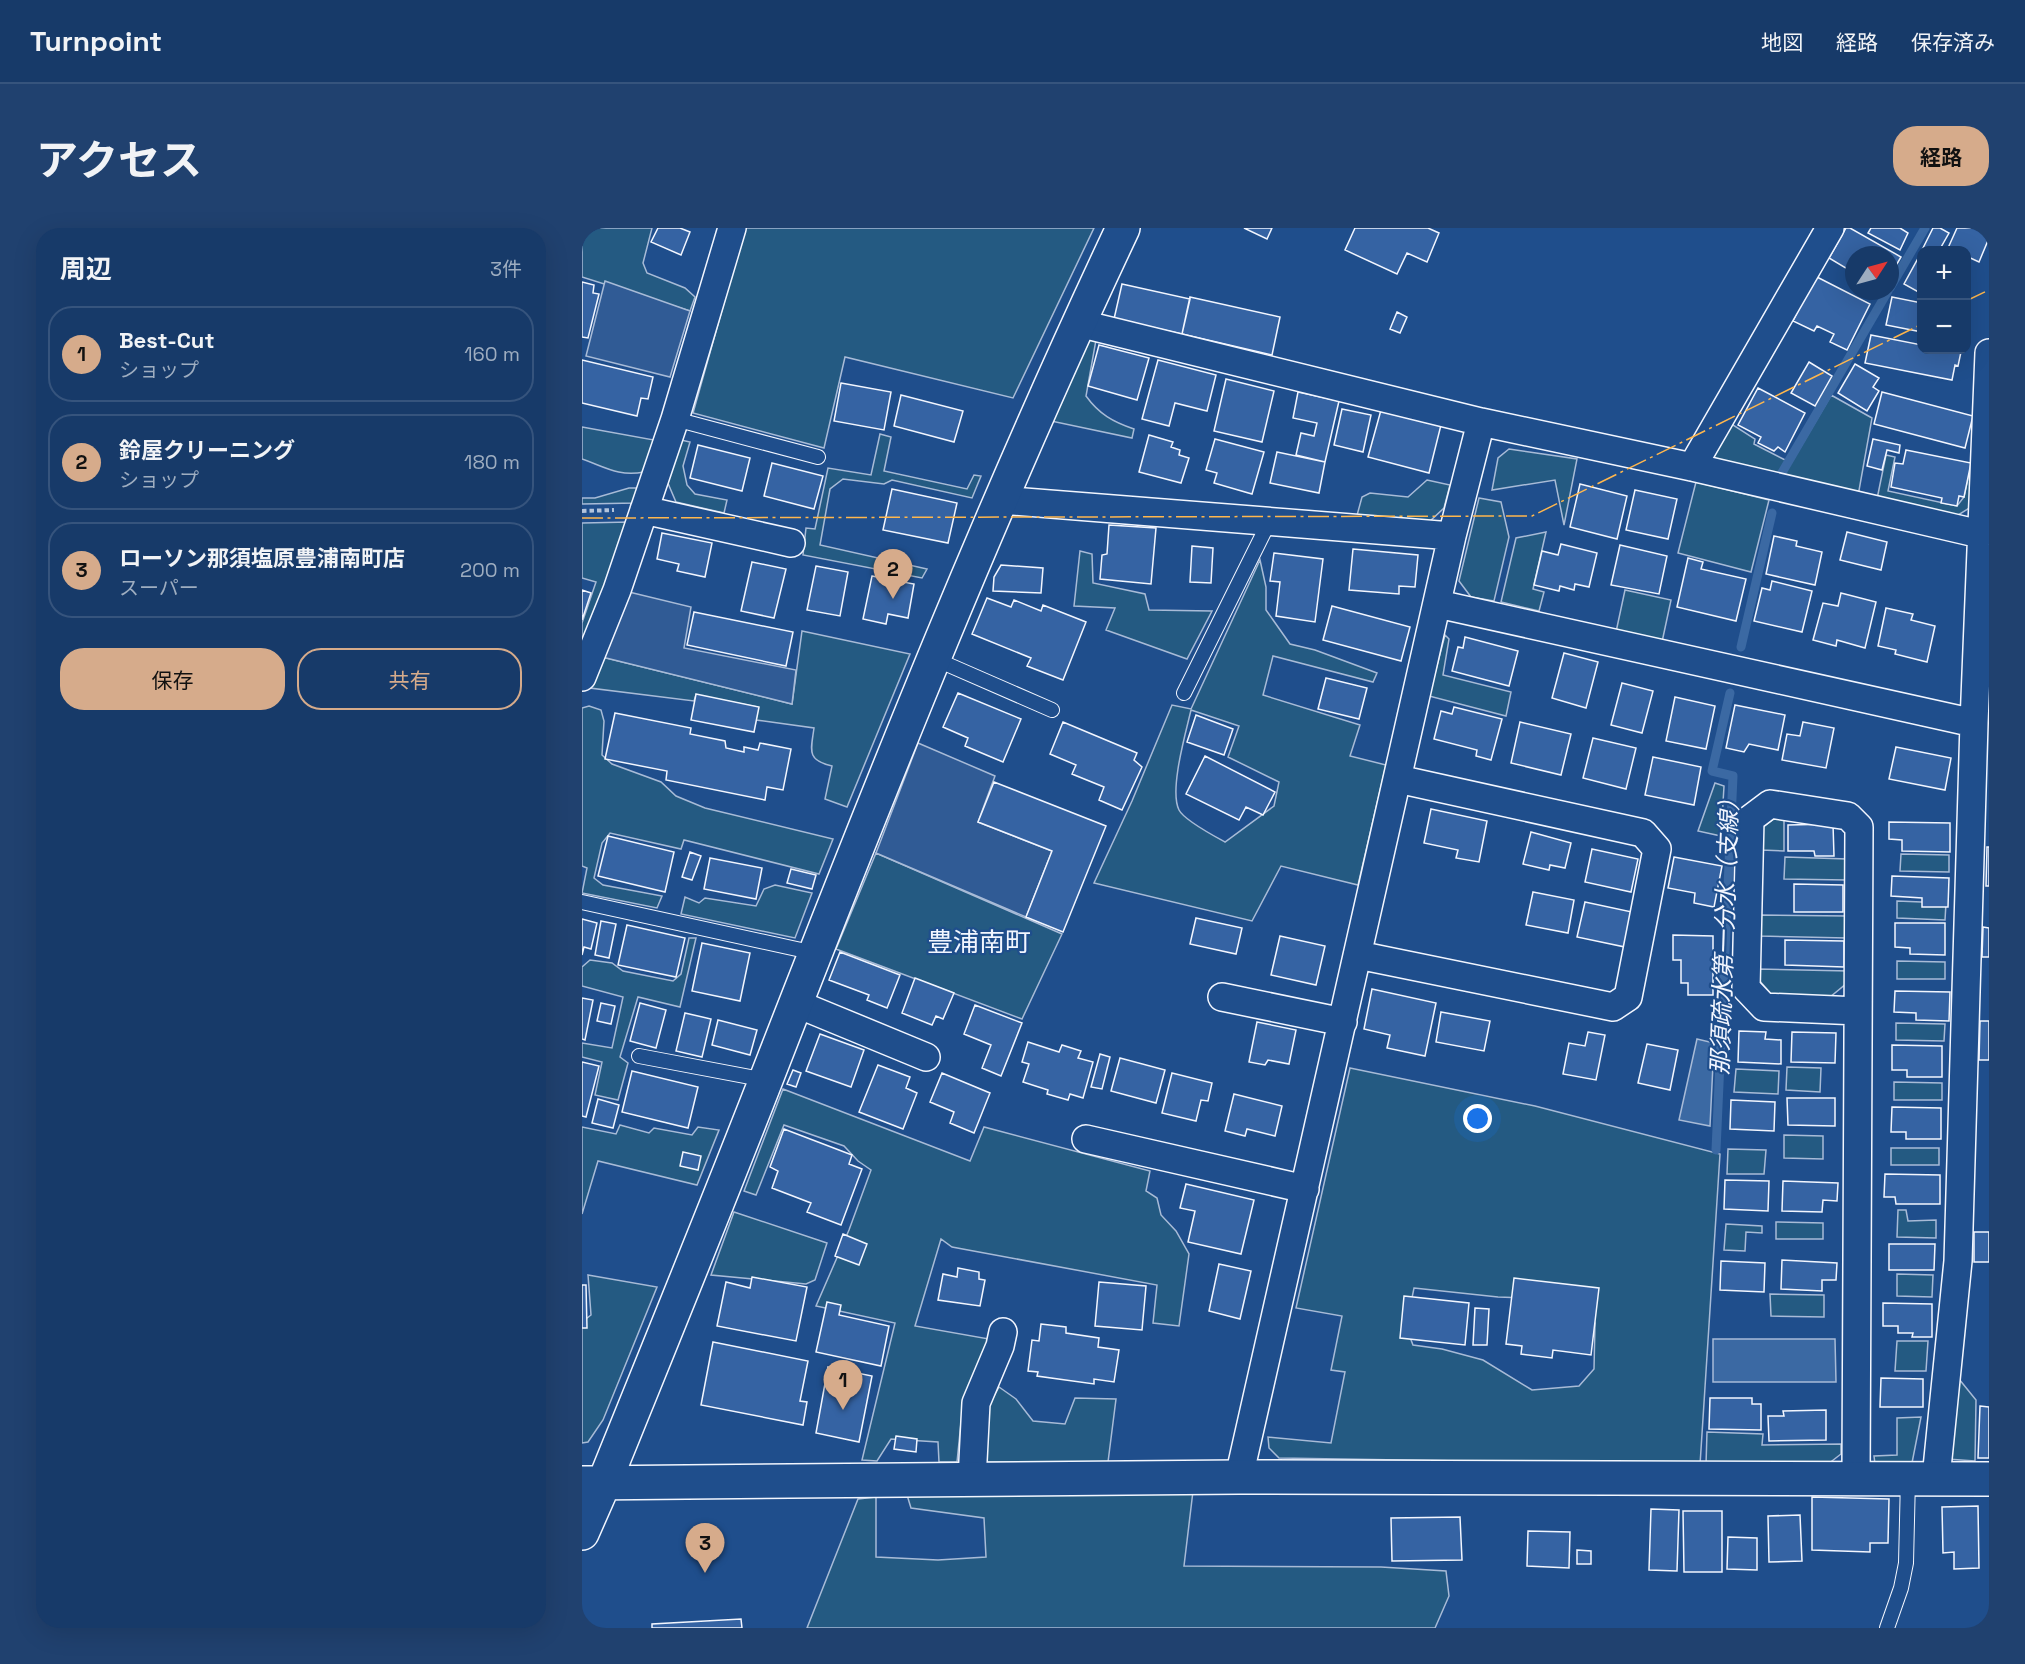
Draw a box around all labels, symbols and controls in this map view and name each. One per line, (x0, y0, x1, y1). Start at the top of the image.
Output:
text: Turnpoint (30, 23, 162, 59)
text: 地図 (1761, 29, 1803, 56)
text: 経路 (1836, 29, 1878, 56)
text: 保存済み (1911, 29, 1995, 56)
button: 経路 (1893, 126, 1989, 186)
text: アクセス (36, 134, 202, 187)
north arrow (1845, 246, 1899, 300)
map controls (1917, 246, 1971, 354)
button: + (1917, 246, 1971, 300)
text: 周辺 (60, 252, 112, 286)
text: 3件 (490, 256, 522, 282)
button: − (1917, 300, 1971, 354)
text: Best-Cut (119, 326, 214, 354)
text: 1 (77, 341, 86, 367)
text: 160 m (464, 341, 520, 367)
text: ショップ (119, 357, 199, 383)
text: 鈴屋クリーニング (119, 436, 295, 464)
text: 2 (76, 449, 87, 475)
text: 180 m (464, 449, 520, 475)
text: ショップ (119, 467, 199, 493)
text: ローソン那須塩原豊浦南町店 (119, 544, 405, 572)
pin: 2 (874, 550, 912, 599)
text: 3 (75, 557, 88, 583)
text: 200 m (460, 557, 520, 583)
text: スーパー (119, 575, 199, 601)
button: 保存 (60, 648, 285, 710)
button: 共有 (297, 648, 522, 710)
water label: 那須疏水第一分水（支線） (1704, 787, 1745, 1075)
district label: 豊浦南町 (927, 925, 1031, 959)
your location (1463, 1104, 1492, 1133)
pin: 1 (824, 1360, 862, 1410)
pin: 3 (686, 1524, 724, 1573)

